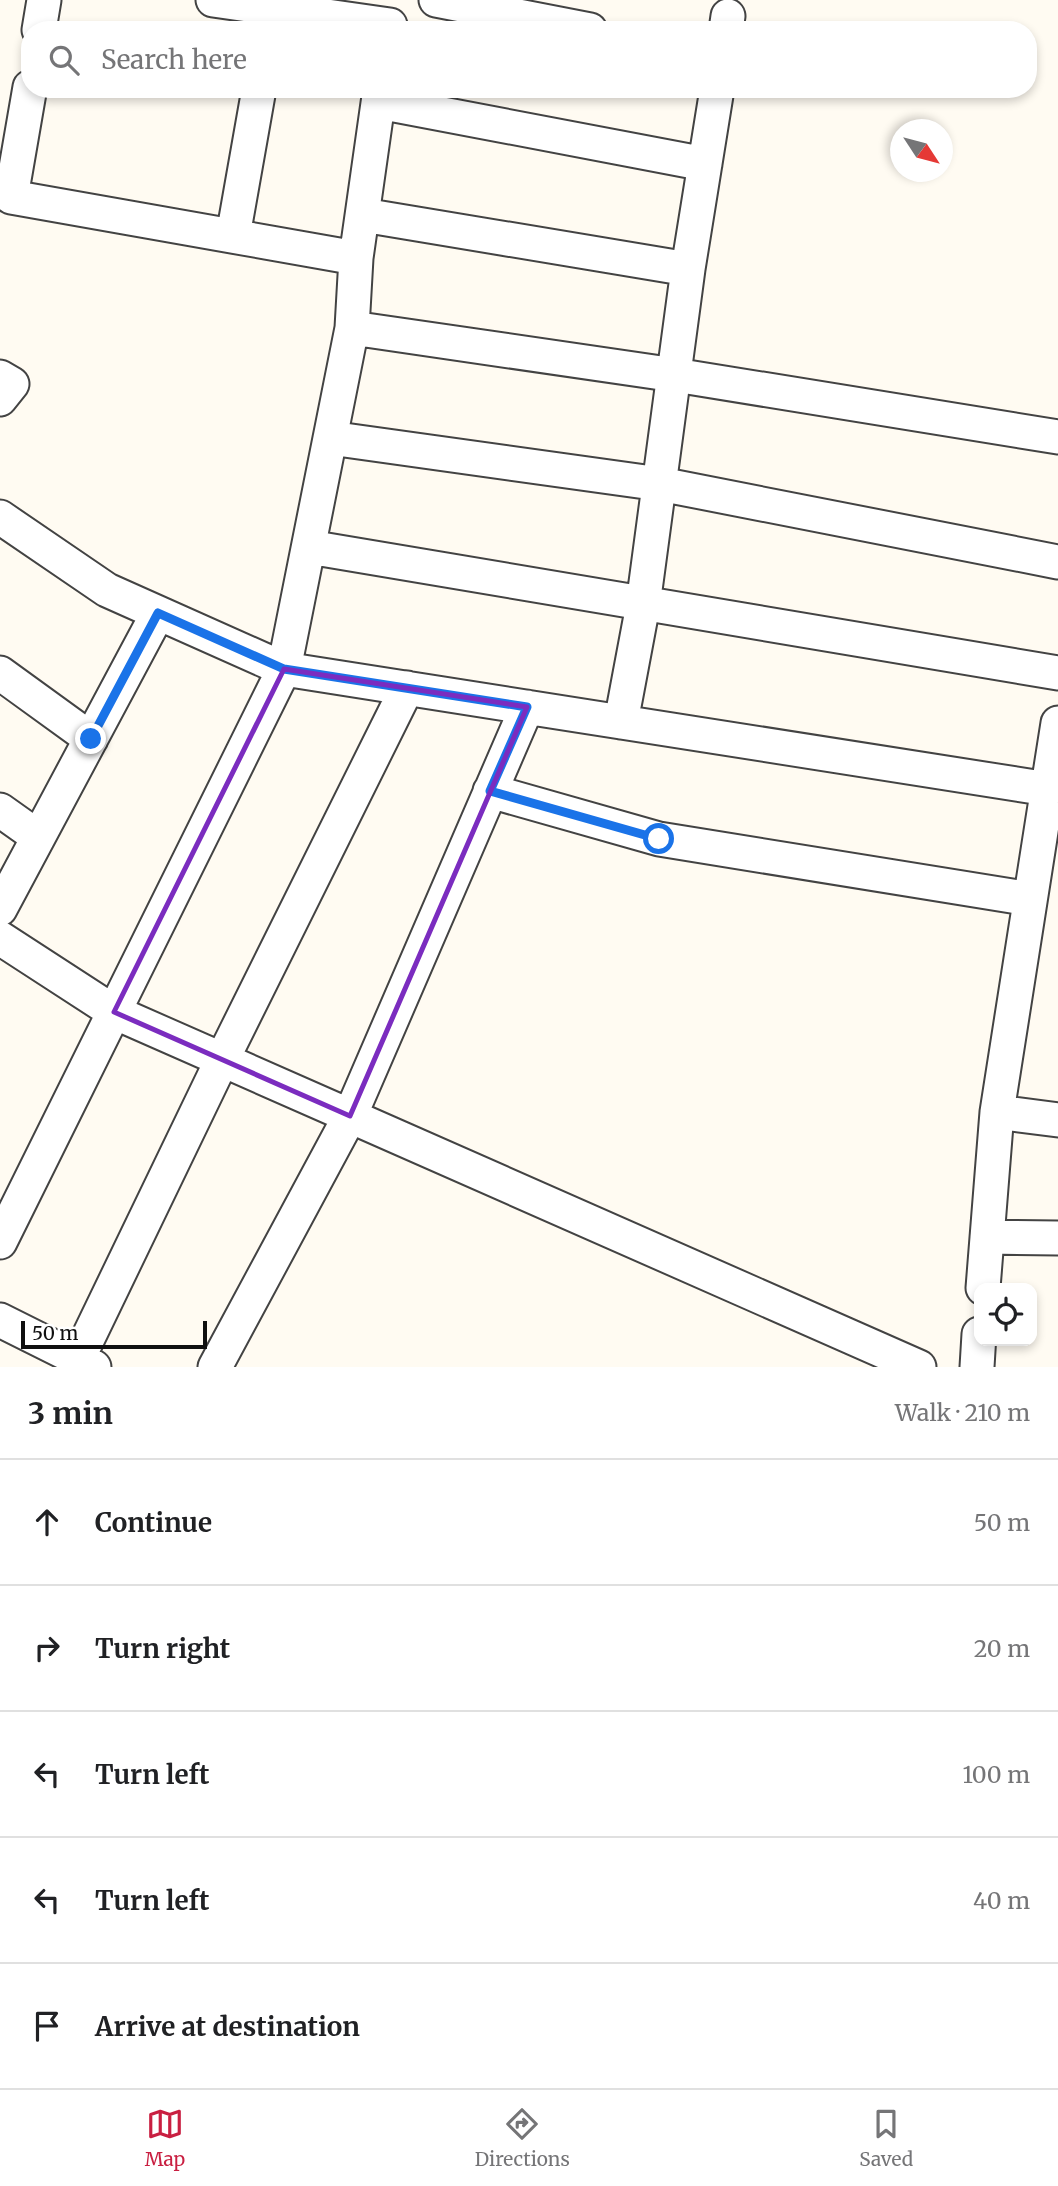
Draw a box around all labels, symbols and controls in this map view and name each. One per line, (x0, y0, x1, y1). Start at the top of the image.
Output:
search box (21, 21, 1037, 98)
icon: search (45, 41, 83, 79)
text: Search here (101, 43, 247, 76)
north arrow (890, 119, 953, 182)
route end (75, 723, 106, 754)
route start (643, 823, 674, 854)
map controls (974, 1283, 1037, 1346)
button: locate (974, 1283, 1037, 1346)
scale bar (21, 1318, 206, 1350)
text: 50 m (32, 1321, 78, 1345)
text: 3 min (28, 1394, 113, 1432)
text: Walk · 210 m (895, 1398, 1030, 1427)
icon: ahead (28, 1503, 66, 1541)
text: Continue (95, 1506, 212, 1539)
text: 50 m (974, 1508, 1030, 1537)
icon: right (28, 1629, 66, 1667)
text: Turn right (95, 1632, 230, 1665)
text: 20 m (974, 1634, 1030, 1663)
icon: left (28, 1755, 66, 1793)
text: Turn left (95, 1758, 209, 1791)
text: 100 m (962, 1760, 1030, 1789)
icon: left (28, 1881, 66, 1919)
text: Turn left (95, 1884, 209, 1917)
text: 40 m (973, 1886, 1030, 1915)
icon: arrive (28, 2007, 66, 2045)
text: Arrive at destination (95, 2010, 360, 2043)
tab: Map (145, 2105, 185, 2171)
tab: Directions (475, 2105, 570, 2171)
tab: Saved (859, 2105, 913, 2171)

